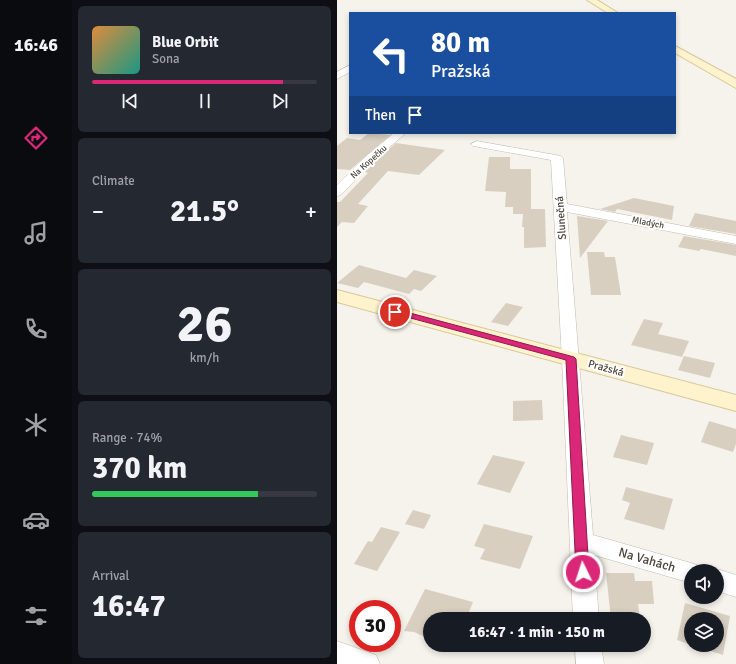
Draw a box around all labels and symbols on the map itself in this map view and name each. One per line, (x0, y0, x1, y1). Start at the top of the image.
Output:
street label: Na Kopečku (348, 143, 390, 181)
street label: Slunečná (553, 195, 569, 240)
street label: Mladých (631, 215, 665, 232)
pin (378, 295, 412, 329)
street label: Pražská (587, 357, 626, 379)
street label: Na Vahách (617, 544, 677, 576)
position arrow (562, 551, 604, 593)
speed limit sign: 30 (349, 600, 401, 652)

